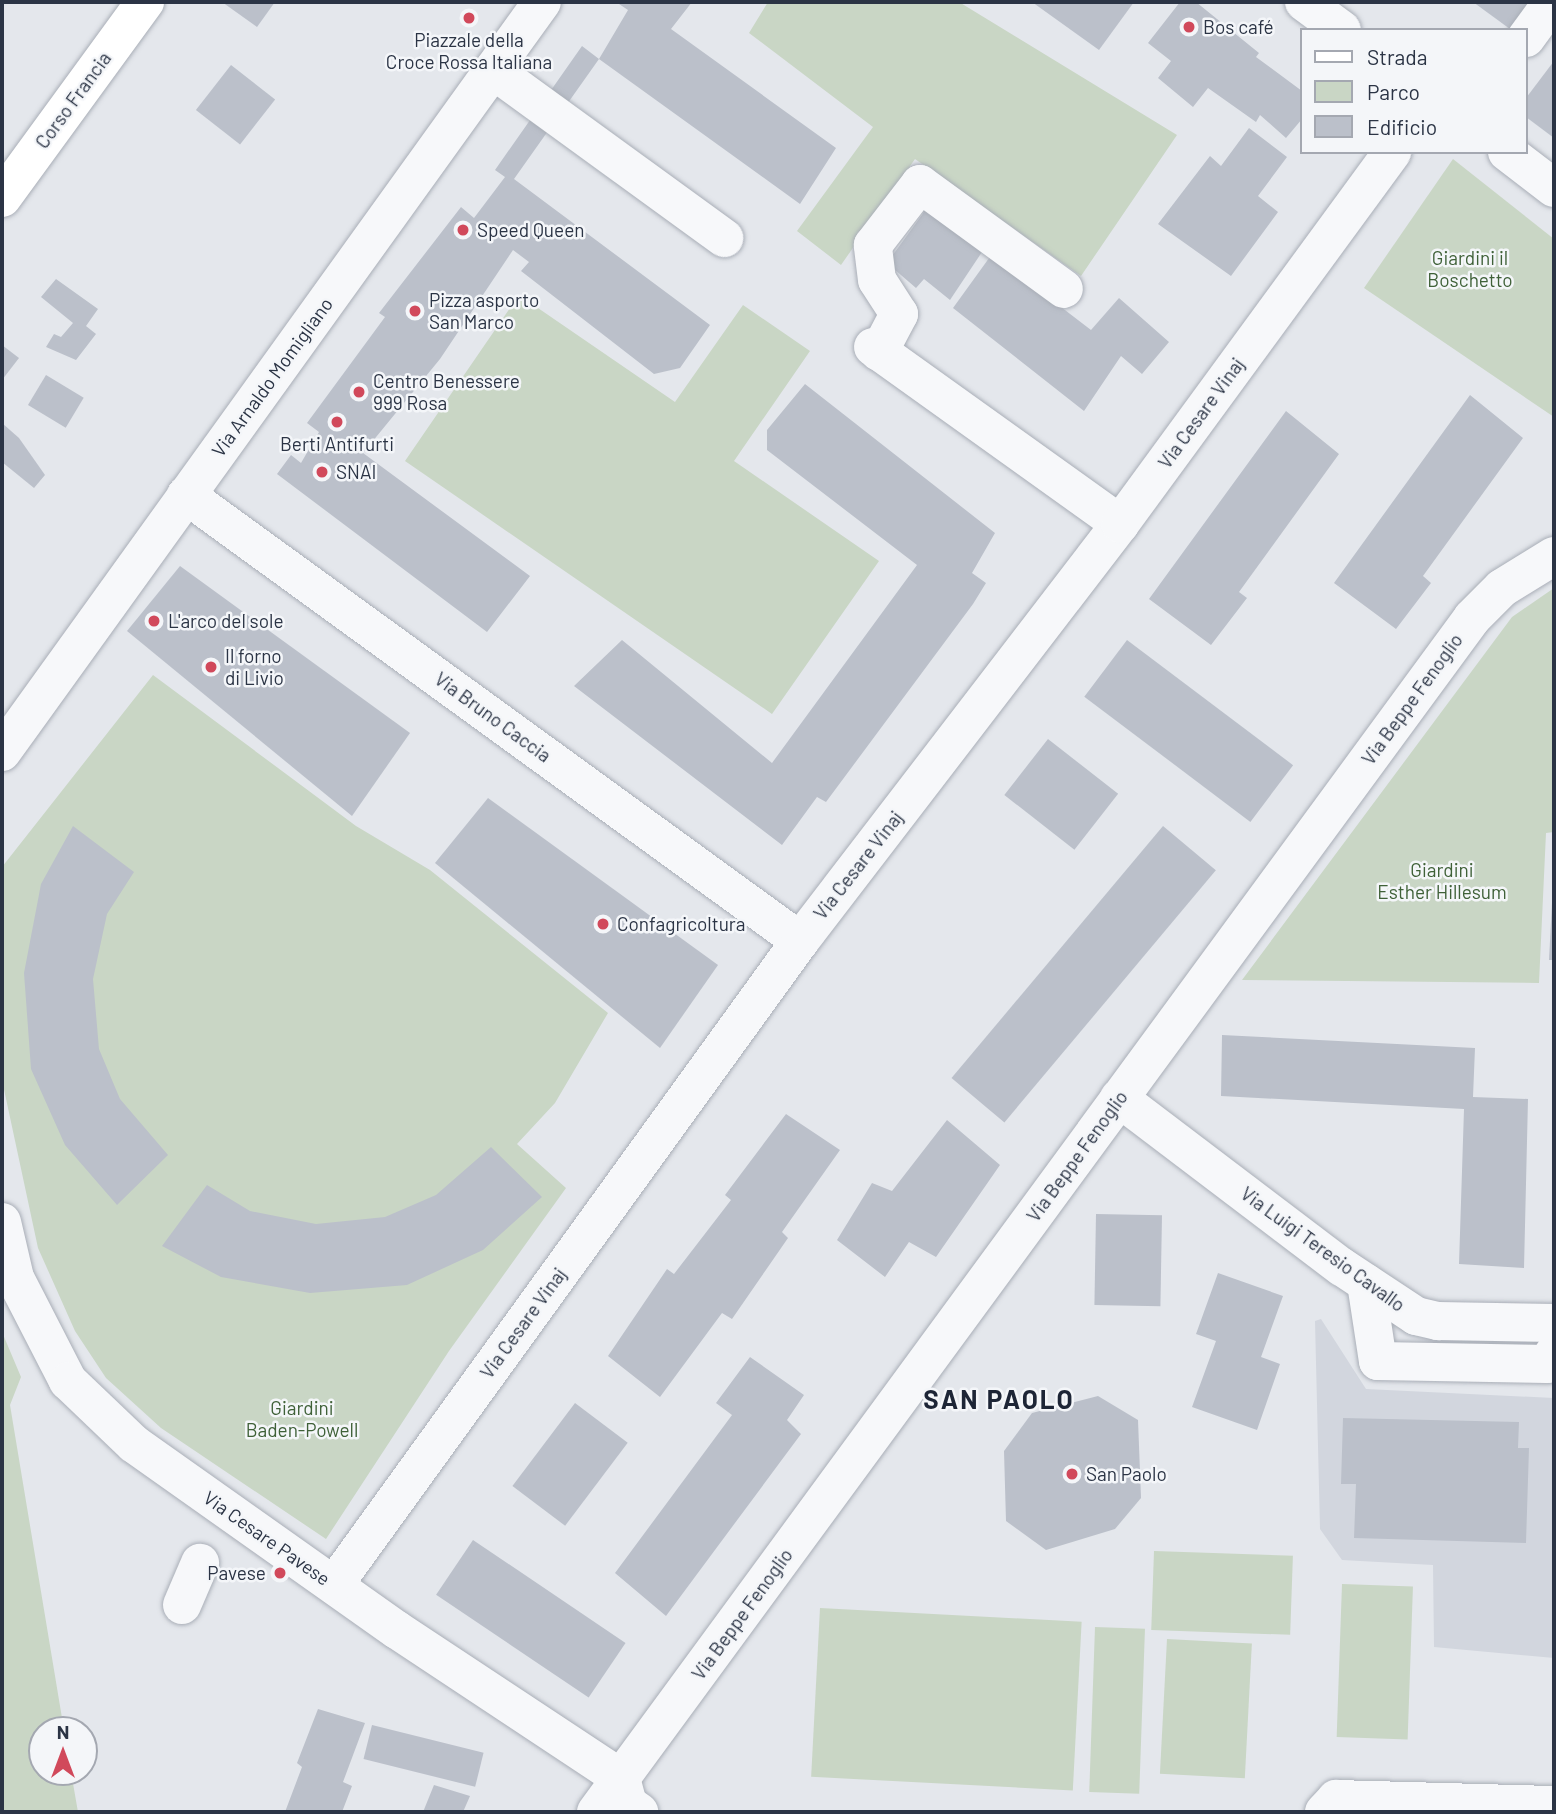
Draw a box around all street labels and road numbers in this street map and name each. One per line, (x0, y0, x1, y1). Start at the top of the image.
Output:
street label: Corso Francia (30, 47, 116, 153)
street label: Via Arnaldo Momigliano (207, 293, 337, 461)
street label: Via Cesare Vinaj (1153, 353, 1249, 473)
street label: Via Beppe Fenoglio (1357, 629, 1467, 769)
street label: Via Bruno Caccia (430, 667, 556, 767)
street label: Via Cesare Vinaj (809, 806, 907, 924)
street label: Via Beppe Fenoglio (1022, 1086, 1132, 1226)
street label: Via Luigi Teresio Cavallo (1236, 1182, 1410, 1316)
street label: Via Cesare Vinaj (475, 1263, 571, 1383)
street label: Via Cesare Pavese (199, 1486, 335, 1590)
street label: Via Beppe Fenoglio (687, 1544, 797, 1684)

